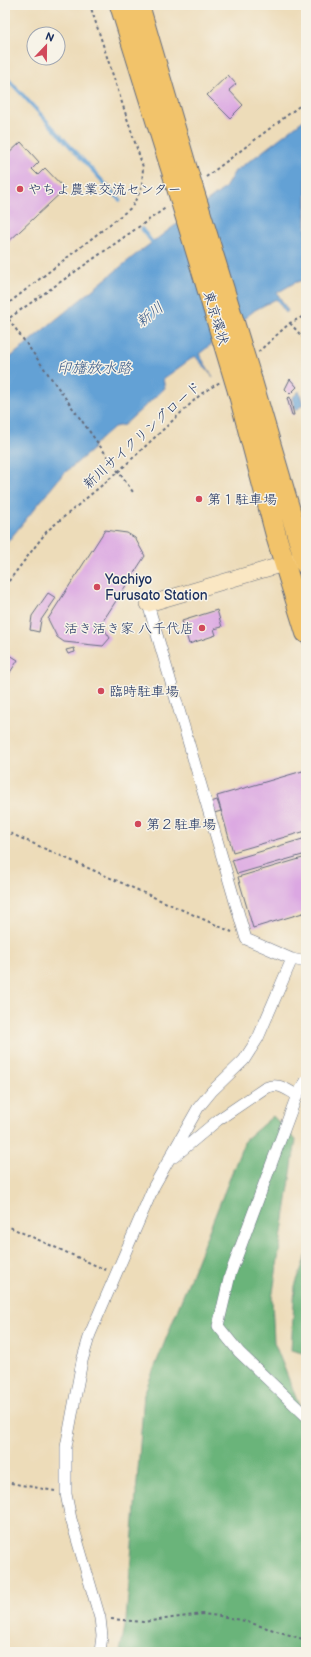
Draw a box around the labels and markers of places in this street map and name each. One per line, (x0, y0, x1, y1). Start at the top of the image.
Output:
place label: やちよ農業交流センター (28, 181, 181, 198)
marker: やちよ農業交流センター (15, 184, 25, 194)
place label: 第１駐車場 (207, 491, 277, 508)
marker: 第１駐車場 (194, 494, 204, 504)
place label: Yachiyo Furusato Station (104, 571, 208, 604)
marker: Yachiyo Furusato Station (92, 582, 102, 592)
place label: 活き活き家 八千代店 (64, 620, 194, 637)
marker: 活き活き家 八千代店 (197, 623, 207, 633)
place label: 臨時駐車場 (109, 683, 179, 700)
marker: 臨時駐車場 (96, 686, 106, 696)
place label: 第２駐車場 (146, 816, 216, 833)
marker: 第２駐車場 (133, 819, 143, 829)

